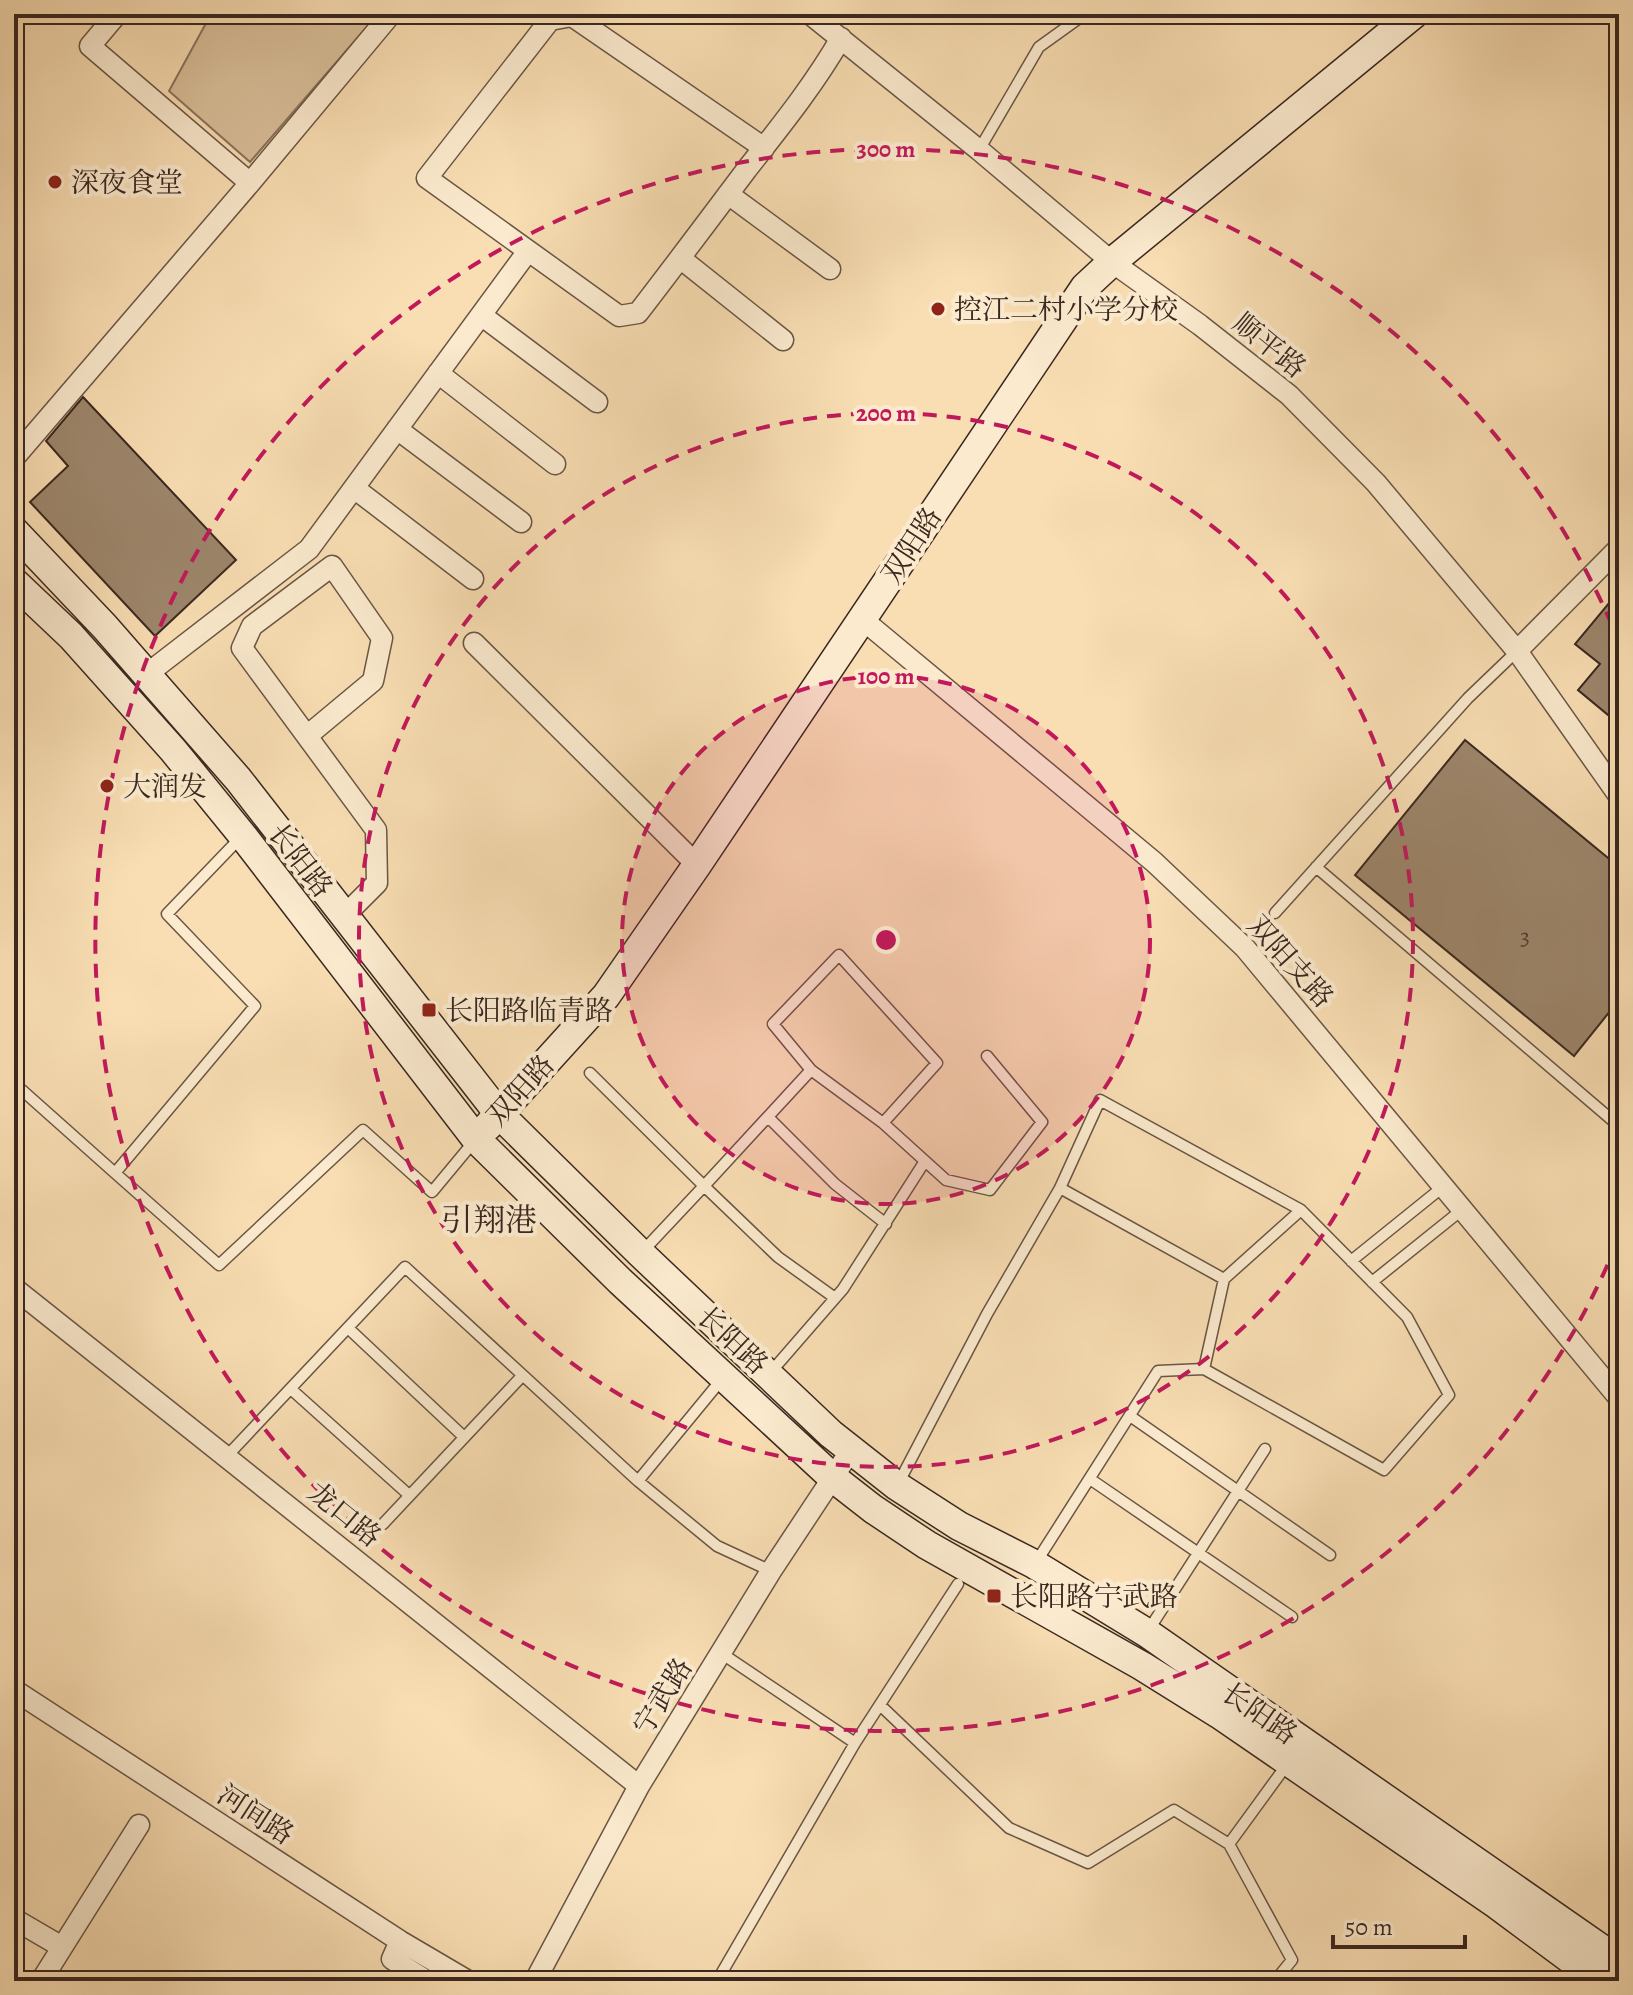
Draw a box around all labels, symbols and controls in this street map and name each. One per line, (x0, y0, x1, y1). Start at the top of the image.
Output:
text: 300 m (857, 133, 915, 165)
place label: 深夜食堂 (71, 164, 183, 202)
marker: 深夜食堂 (46, 173, 64, 191)
place label: 控江二村小学分校 (954, 291, 1178, 329)
marker: 控江二村小学分校 (929, 300, 947, 318)
street label: 顺平路 (1225, 305, 1314, 387)
text: 200 m (856, 397, 916, 429)
street label: 双阳路 (873, 500, 951, 591)
text: 100 m (857, 660, 915, 692)
place label: 大润发 (123, 768, 207, 806)
marker: 大润发 (98, 777, 116, 795)
street label: 长阳路 (259, 816, 341, 905)
street label: 双阳支路 (1239, 907, 1342, 1016)
house number: 3 (1520, 921, 1530, 953)
centre of rings (872, 926, 900, 954)
place label: 长阳路临青路 (445, 992, 613, 1030)
marker: 长阳路临青路 (420, 1001, 438, 1019)
street label: 双阳路 (479, 1047, 563, 1135)
district label: 引翔港 (441, 1198, 537, 1242)
street label: 长阳路 (689, 1298, 776, 1383)
street label: 龙口路 (300, 1474, 389, 1556)
place label: 长阳路宁武路 (1010, 1578, 1178, 1616)
marker: 长阳路宁武路 (985, 1587, 1003, 1605)
street label: 宁武路 (624, 1651, 701, 1742)
street label: 长阳路 (1214, 1674, 1305, 1753)
street label: 河间路 (210, 1776, 301, 1854)
scale bar (1333, 1899, 1465, 1949)
text: 50 m (1345, 1911, 1393, 1943)

